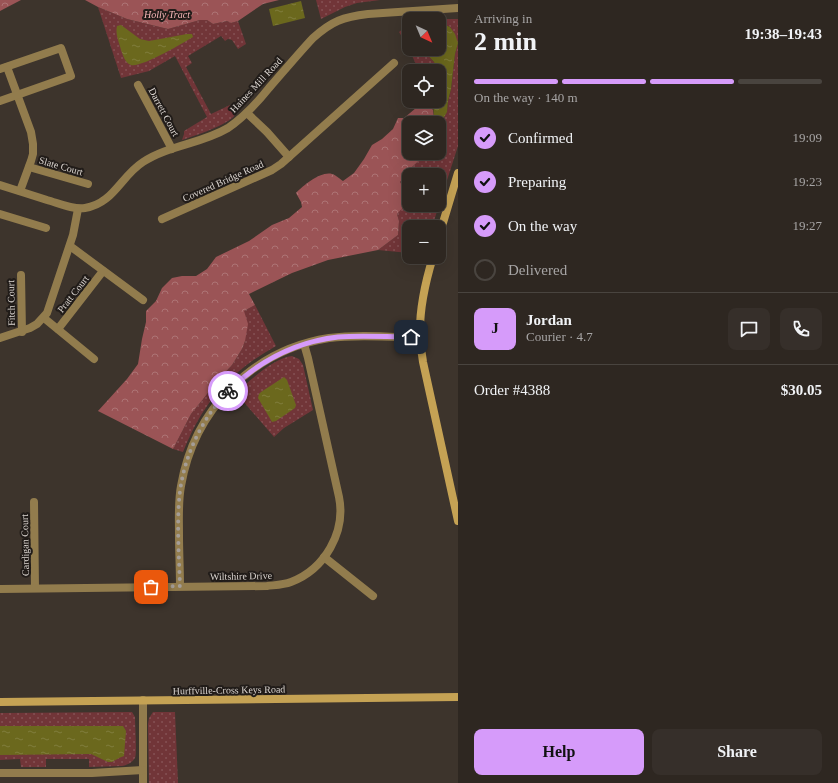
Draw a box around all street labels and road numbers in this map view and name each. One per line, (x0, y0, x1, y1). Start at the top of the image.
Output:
street label: Haines Mill Road (228, 55, 284, 115)
street label: Darrett Court (147, 86, 182, 138)
street label: Slate Court (38, 154, 84, 178)
street label: Covered Bridge Road (181, 158, 265, 204)
street label: Pratt Court (55, 273, 91, 315)
street label: Fitch Court (5, 280, 17, 326)
street label: Cardigan Court (19, 514, 31, 576)
street label: Wiltshire Drive (210, 570, 273, 582)
street label: Hurffville-Cross Keys Road (173, 684, 285, 696)

